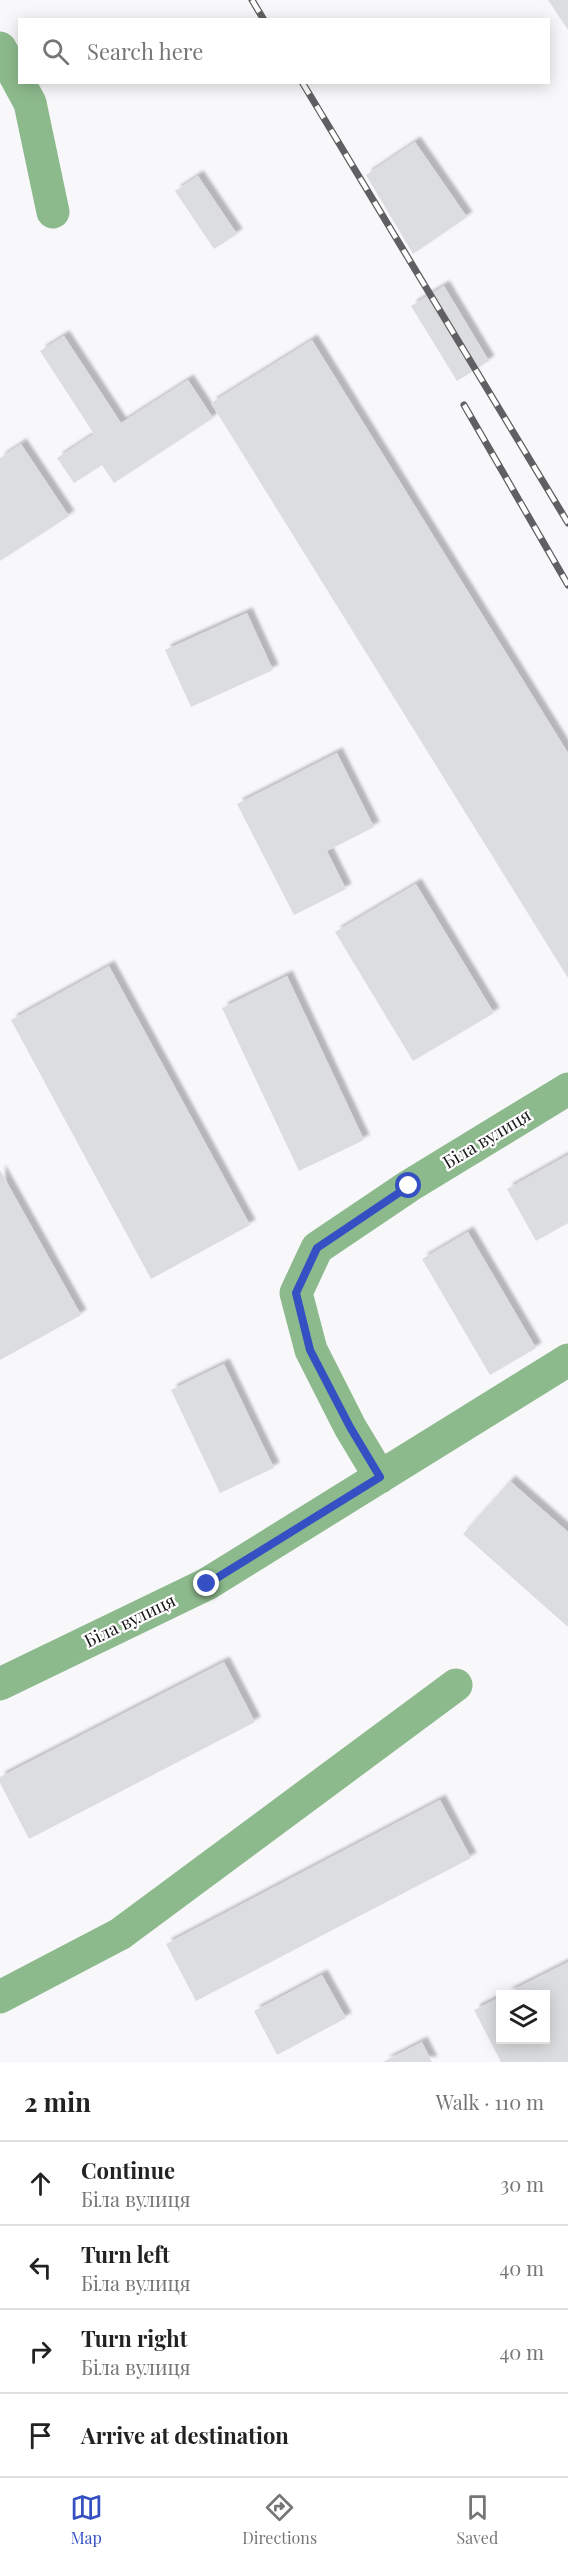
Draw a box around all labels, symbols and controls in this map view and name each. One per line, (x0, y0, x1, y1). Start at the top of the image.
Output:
search box (18, 18, 550, 84)
icon: search (39, 35, 72, 68)
text: Search here (87, 36, 203, 66)
street label: Біла вулиця (438, 1102, 535, 1174)
route start (395, 1172, 421, 1198)
route end (193, 1570, 219, 1596)
street label: Біла вулиця (80, 1588, 179, 1652)
map controls (496, 1990, 550, 2044)
button: layers (496, 1990, 550, 2044)
text: 2 min (24, 2084, 91, 2119)
text: Walk · 110 m (436, 2088, 544, 2115)
text: Continue (81, 2155, 175, 2185)
icon: ahead (24, 2167, 57, 2200)
text: 30 m (500, 2170, 544, 2197)
text: Біла вулиця (81, 2185, 190, 2212)
text: Turn left (81, 2239, 170, 2269)
icon: left (24, 2251, 57, 2284)
text: 40 m (499, 2254, 544, 2281)
text: Біла вулиця (81, 2269, 190, 2296)
text: Turn right (81, 2323, 187, 2353)
icon: right (24, 2335, 57, 2368)
text: 40 m (499, 2338, 544, 2365)
text: Біла вулиця (81, 2353, 190, 2380)
icon: arrive (24, 2419, 57, 2452)
text: Arrive at destination (81, 2420, 289, 2450)
tab: Map (70, 2491, 103, 2548)
tab: Directions (242, 2491, 317, 2548)
tab: Saved (457, 2491, 498, 2548)

